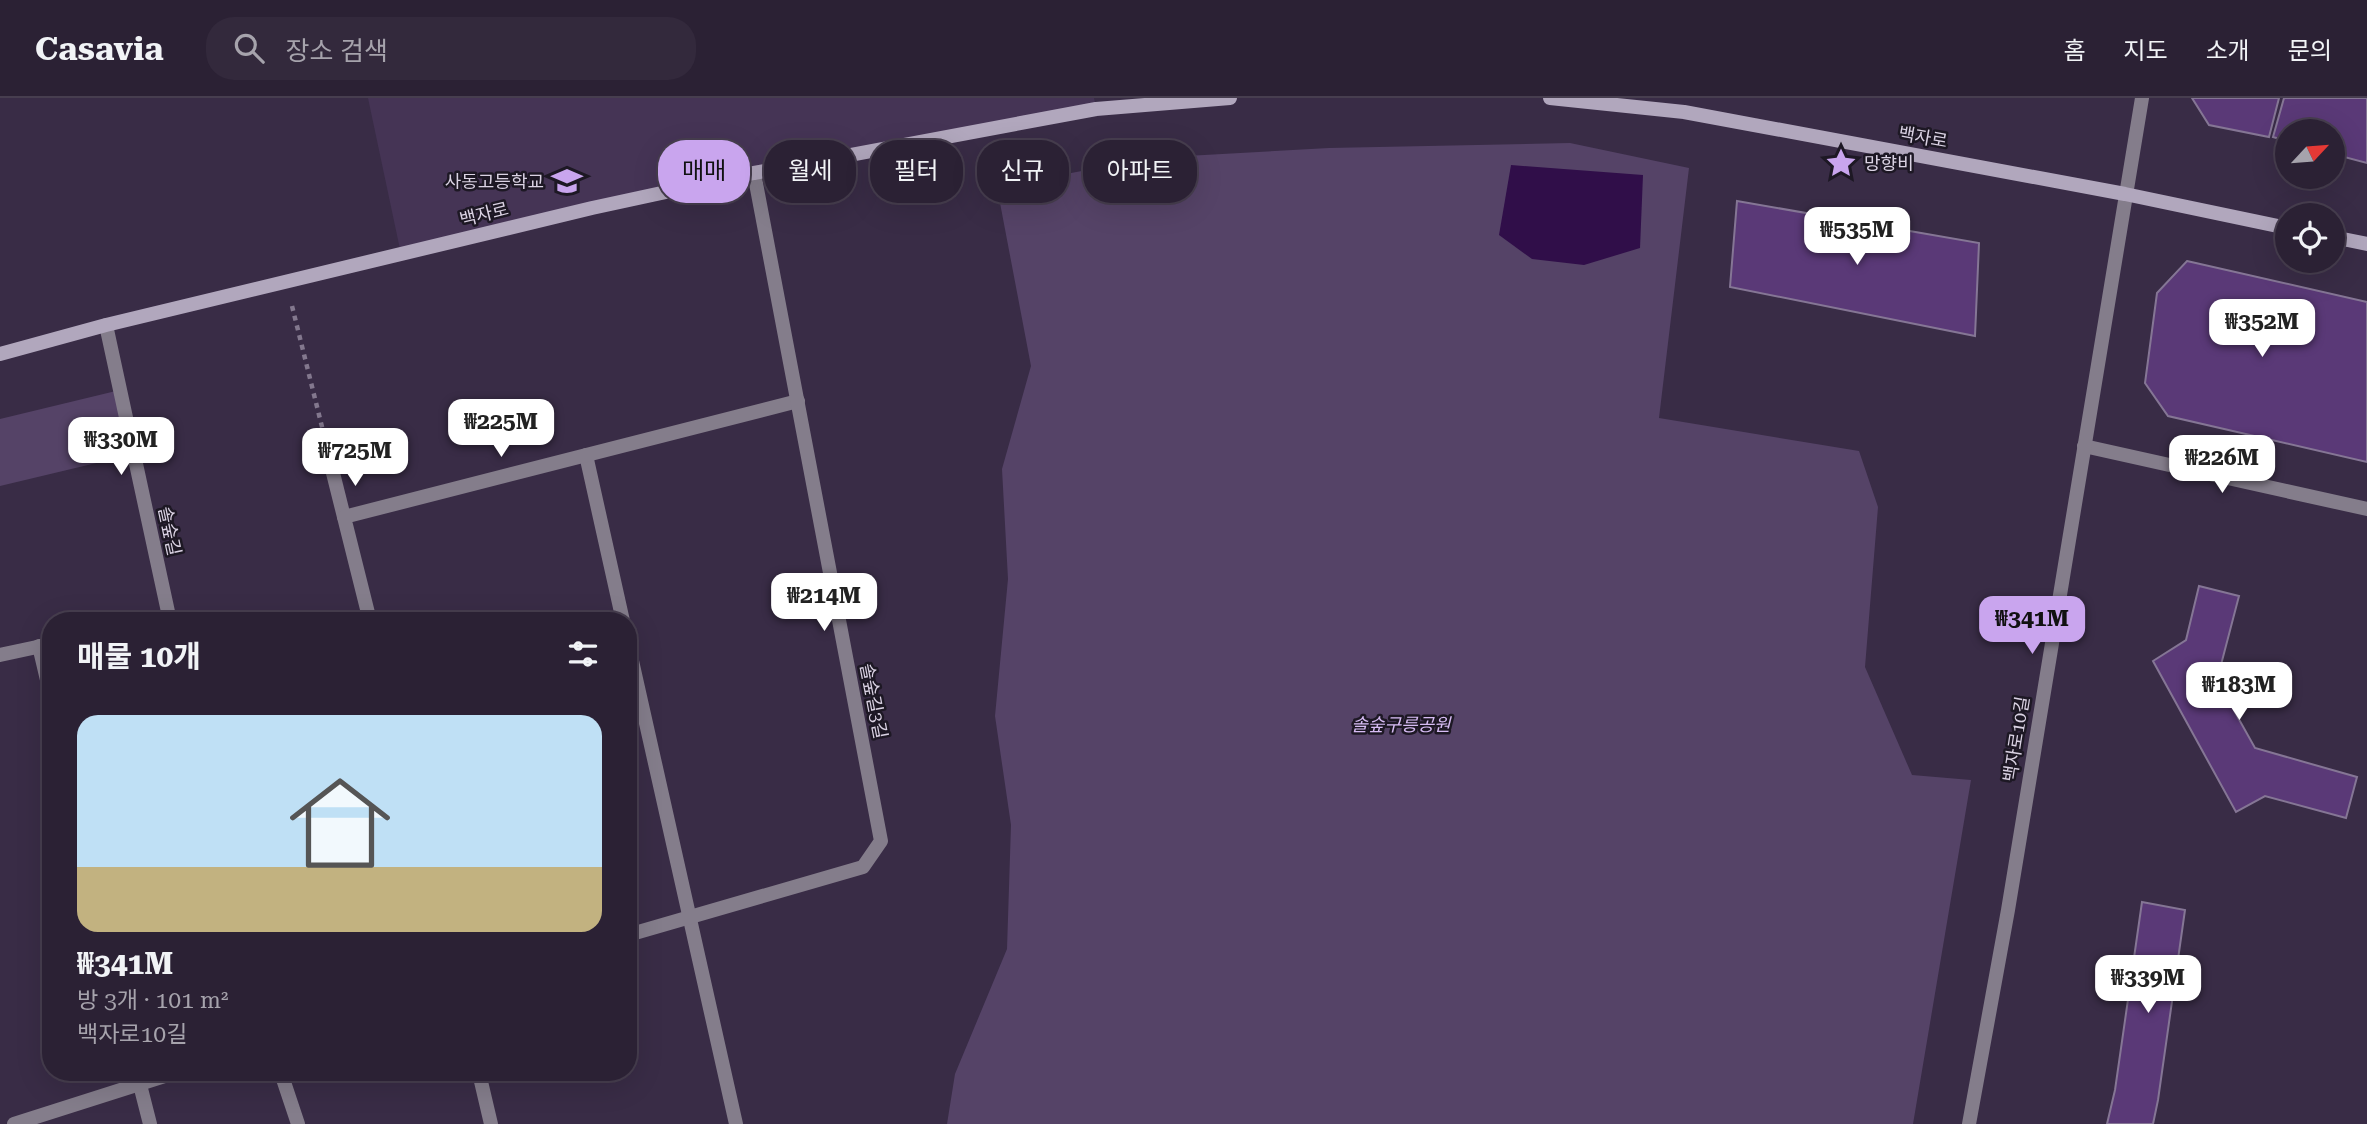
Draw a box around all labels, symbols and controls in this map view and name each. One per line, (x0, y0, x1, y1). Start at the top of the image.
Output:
search box (206, 17, 696, 80)
text: Casavia (35, 29, 164, 68)
icon: search (230, 29, 268, 67)
text: 장소 검색 (286, 36, 388, 66)
text: 홈 (2063, 37, 2085, 65)
text: 지도 (2123, 37, 2168, 65)
text: 소개 (2206, 37, 2250, 65)
text: 문의 (2288, 37, 2332, 65)
north arrow (2275, 119, 2345, 189)
map controls (2275, 119, 2345, 273)
street label: 백자로 (1897, 122, 1949, 152)
chip: 매매 (658, 140, 750, 203)
chip: 월세 (764, 140, 856, 203)
chip: 필터 (870, 140, 963, 203)
chip: 신규 (977, 140, 1069, 203)
chip: 아파트 (1083, 140, 1197, 203)
place icon: 망향비 (1824, 146, 1858, 180)
place label: 망향비 (1864, 153, 1914, 174)
school or university icon: 사동고등학교 (550, 164, 584, 198)
place label: 사동고등학교 (445, 171, 544, 192)
street label: 백자로 (457, 198, 511, 230)
button: locate (2275, 203, 2345, 273)
pin: ₩535M (1808, 208, 1906, 267)
text: ₩535M (1820, 216, 1894, 243)
pin: ₩352M (2213, 300, 2311, 359)
text: ₩352M (2225, 308, 2299, 335)
pin: ₩225M (452, 400, 550, 459)
text: ₩225M (464, 408, 538, 435)
pin: ₩330M (72, 418, 170, 477)
text: ₩330M (84, 426, 158, 453)
pin: ₩725M (306, 428, 404, 488)
pin: ₩226M (2173, 436, 2271, 495)
text: ₩725M (318, 437, 392, 464)
text: ₩226M (2185, 444, 2259, 471)
street label: 솔숲길 (155, 505, 185, 557)
pin: ₩214M (775, 574, 873, 633)
text: ₩214M (787, 582, 861, 609)
pin: ₩341M (1983, 596, 2081, 656)
text: ₩341M (1995, 605, 2069, 632)
icon: filters (564, 635, 602, 673)
text: 매물 10개 (77, 639, 201, 674)
street label: 솔숲길3길 (856, 662, 892, 740)
pin: ₩183M (2190, 662, 2288, 722)
text: ₩183M (2202, 671, 2276, 698)
street label: 백자로10길 (1999, 695, 2033, 783)
park label: 솔숲구릉공원 (1351, 714, 1452, 735)
icon: home (277, 760, 403, 886)
text: ₩341M (77, 946, 173, 981)
pin: ₩339M (2099, 956, 2197, 1015)
text: ₩339M (2111, 964, 2185, 991)
text: 방 3개 · 101 m² (77, 987, 228, 1014)
text: 백자로10길 (77, 1021, 187, 1048)

